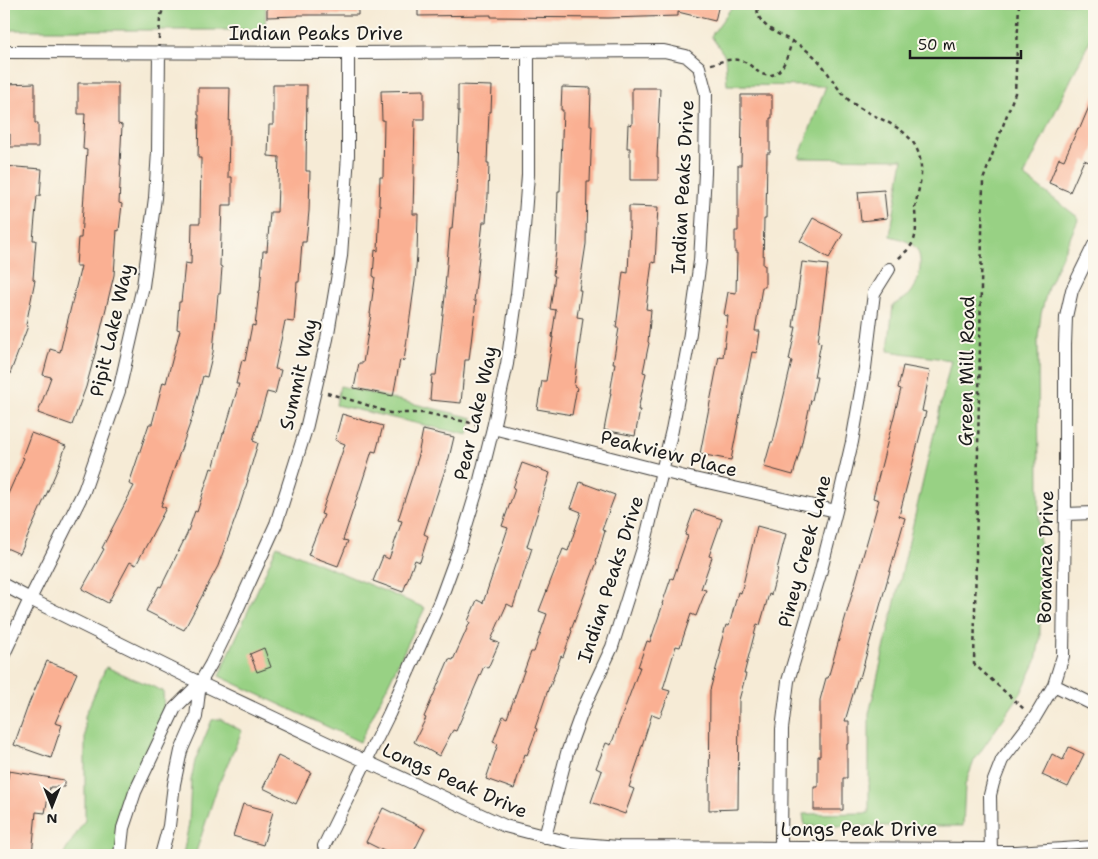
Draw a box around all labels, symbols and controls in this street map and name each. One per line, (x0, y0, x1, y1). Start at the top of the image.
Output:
street label: Indian Peaks Drive (229, 21, 403, 46)
scale bar (910, 28, 1022, 60)
text: 50 m (918, 35, 956, 55)
street label: Indian Peaks Drive (665, 99, 700, 275)
street label: Pipit Lake Way (84, 261, 139, 399)
street label: Green Mill Road (953, 295, 980, 447)
street label: Summit Way (274, 316, 323, 432)
street label: Pear Lake Way (448, 343, 503, 483)
street label: Peakview Place (598, 424, 740, 483)
street label: Piney Creek Lane (772, 472, 837, 630)
street label: Bonanza Drive (1032, 490, 1059, 624)
street label: Indian Peaks Drive (572, 492, 649, 666)
street label: Longs Peak Drive (378, 737, 532, 824)
north arrow (28, 782, 78, 832)
text: N (46, 810, 58, 828)
street label: Longs Peak Drive (781, 817, 937, 842)

